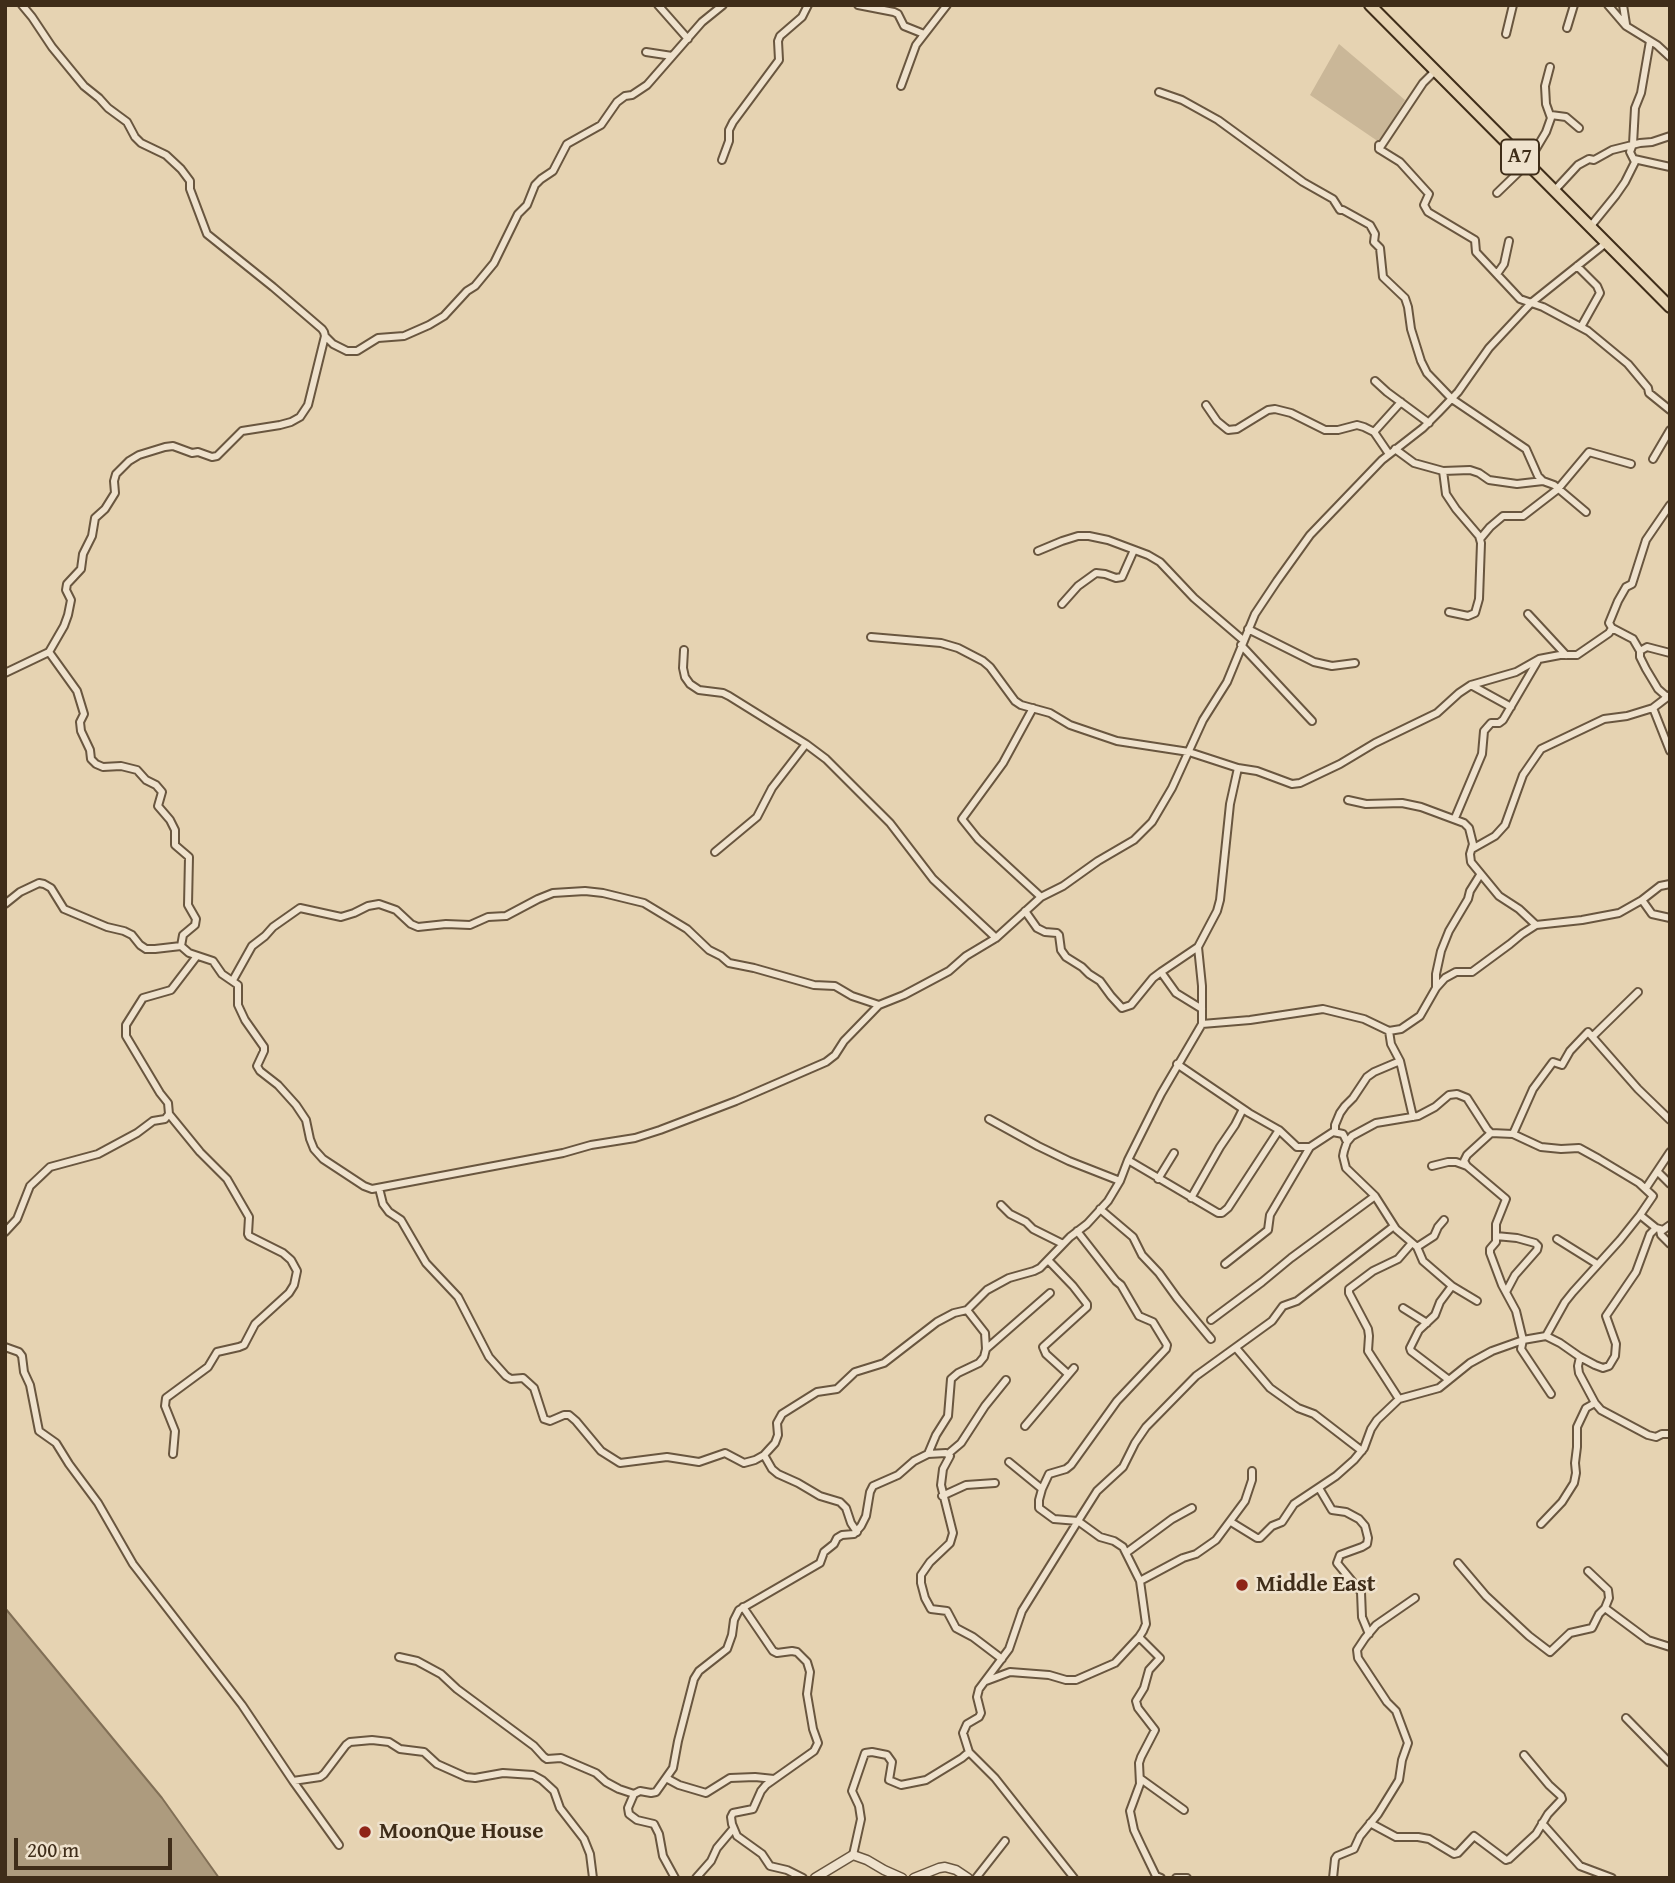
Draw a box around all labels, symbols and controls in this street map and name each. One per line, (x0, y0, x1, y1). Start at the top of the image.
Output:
road number: A7 (1501, 140, 1539, 174)
place label: Middle East (1256, 1571, 1375, 1599)
marker: Middle East (1234, 1577, 1250, 1593)
place label: MoonQue House (379, 1818, 543, 1846)
scale bar (18, 1824, 175, 1868)
marker: MoonQue House (357, 1824, 373, 1840)
text: 200 m (27, 1834, 79, 1865)

